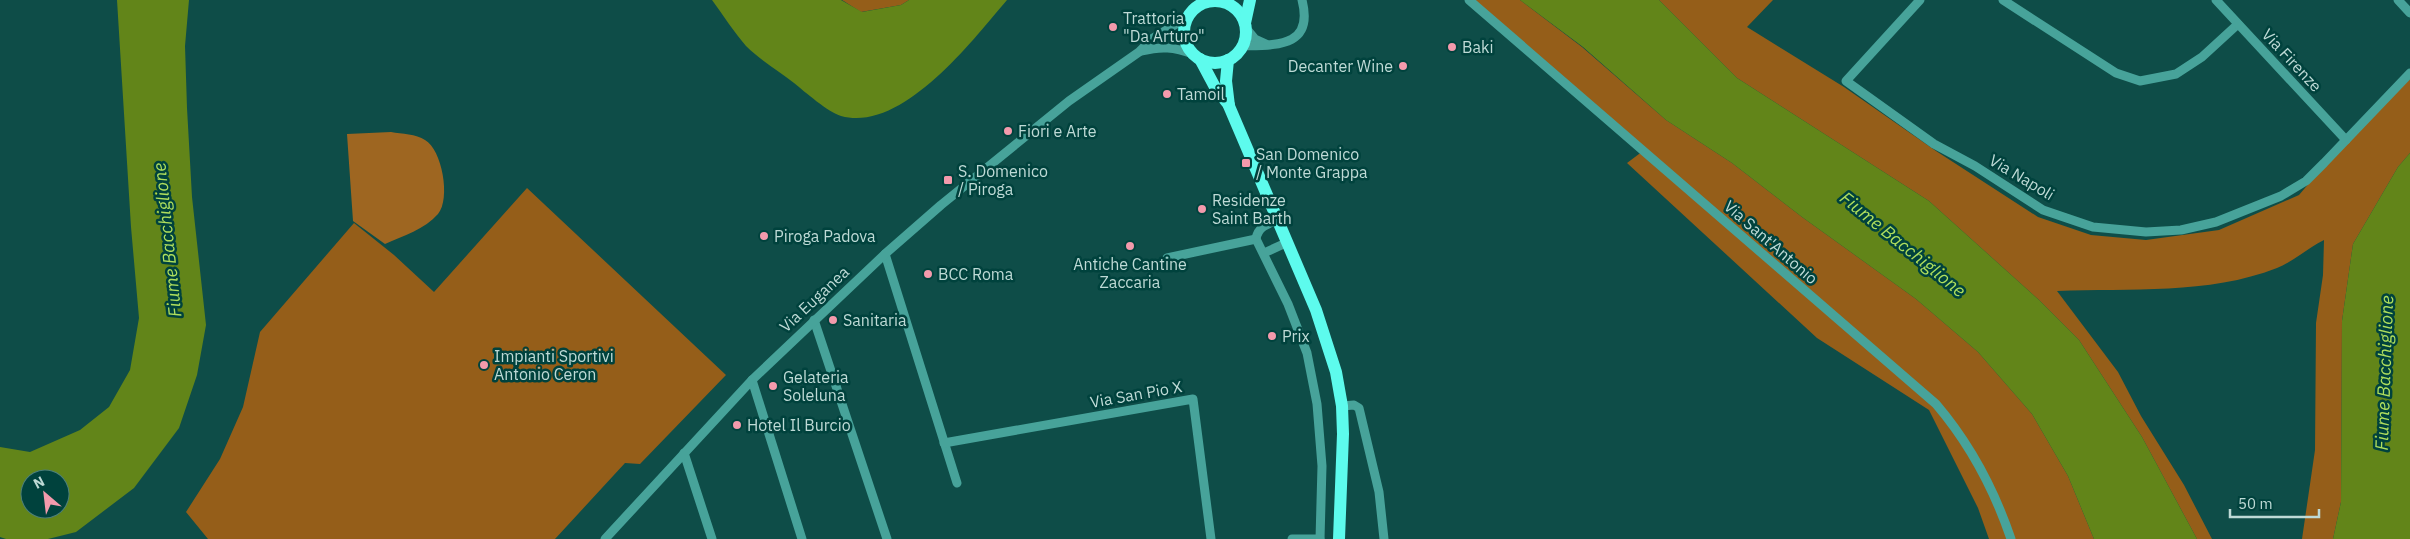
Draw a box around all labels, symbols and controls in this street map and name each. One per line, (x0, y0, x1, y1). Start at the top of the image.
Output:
place label: Trattoria "Da Arturo" (1123, 8, 1205, 46)
marker: Trattoria "Da Arturo" (1107, 21, 1119, 33)
street label: Via Firenze (2258, 24, 2326, 96)
place label: Baki (1462, 37, 1493, 57)
marker: Baki (1446, 41, 1458, 53)
place label: Decanter Wine (1288, 56, 1393, 76)
marker: Decanter Wine (1397, 60, 1409, 72)
place label: Tamoil (1177, 84, 1225, 104)
marker: Tamoil (1161, 88, 1173, 100)
place label: Fiori e Arte (1018, 121, 1097, 141)
marker: Fiori e Arte (1002, 125, 1014, 137)
place label: San Domenico / Monte Grappa (1256, 144, 1368, 182)
street label: Via Napoli (1986, 150, 2058, 204)
marker: San Domenico / Monte Grappa (1240, 157, 1252, 169)
place label: S. Domenico / Piroga (958, 161, 1048, 199)
water label: Fiume Bacchiglione (147, 162, 187, 318)
marker: S. Domenico / Piroga (942, 174, 954, 186)
water label: Fiume Bacchiglione (1835, 186, 1971, 302)
place label: Residenze Saint Barth (1212, 190, 1292, 228)
street label: Via Sant'Antonio (1720, 196, 1822, 288)
marker: Residenze Saint Barth (1196, 203, 1208, 215)
place label: Piroga Padova (774, 226, 876, 246)
marker: Piroga Padova (758, 230, 770, 242)
marker: Antiche Cantine Zaccaria (1124, 240, 1136, 252)
place label: Antiche Cantine Zaccaria (1073, 254, 1187, 292)
street label: Via Euganea (775, 261, 853, 336)
place label: BCC Roma (938, 264, 1014, 284)
marker: BCC Roma (922, 268, 934, 280)
water label: Fiume Bacchiglione (2370, 295, 2398, 451)
place label: Sanitaria (843, 310, 907, 330)
marker: Sanitaria (827, 314, 839, 326)
place label: Prix (1282, 326, 1310, 346)
marker: Prix (1266, 330, 1278, 342)
place label: Impianti Sportivi Antonio Ceron (494, 346, 614, 384)
marker: Impianti Sportivi Antonio Ceron (478, 359, 490, 371)
place label: Gelateria Soleluna (783, 367, 849, 405)
street label: Via San Pio X (1088, 376, 1184, 412)
marker: Gelateria Soleluna (767, 380, 779, 392)
place label: Hotel Il Burcio (747, 415, 851, 435)
marker: Hotel Il Burcio (731, 419, 743, 431)
north arrow (20, 469, 70, 519)
text: N (30, 472, 48, 493)
scale bar (2230, 486, 2319, 518)
text: 50 m (2238, 494, 2273, 513)

